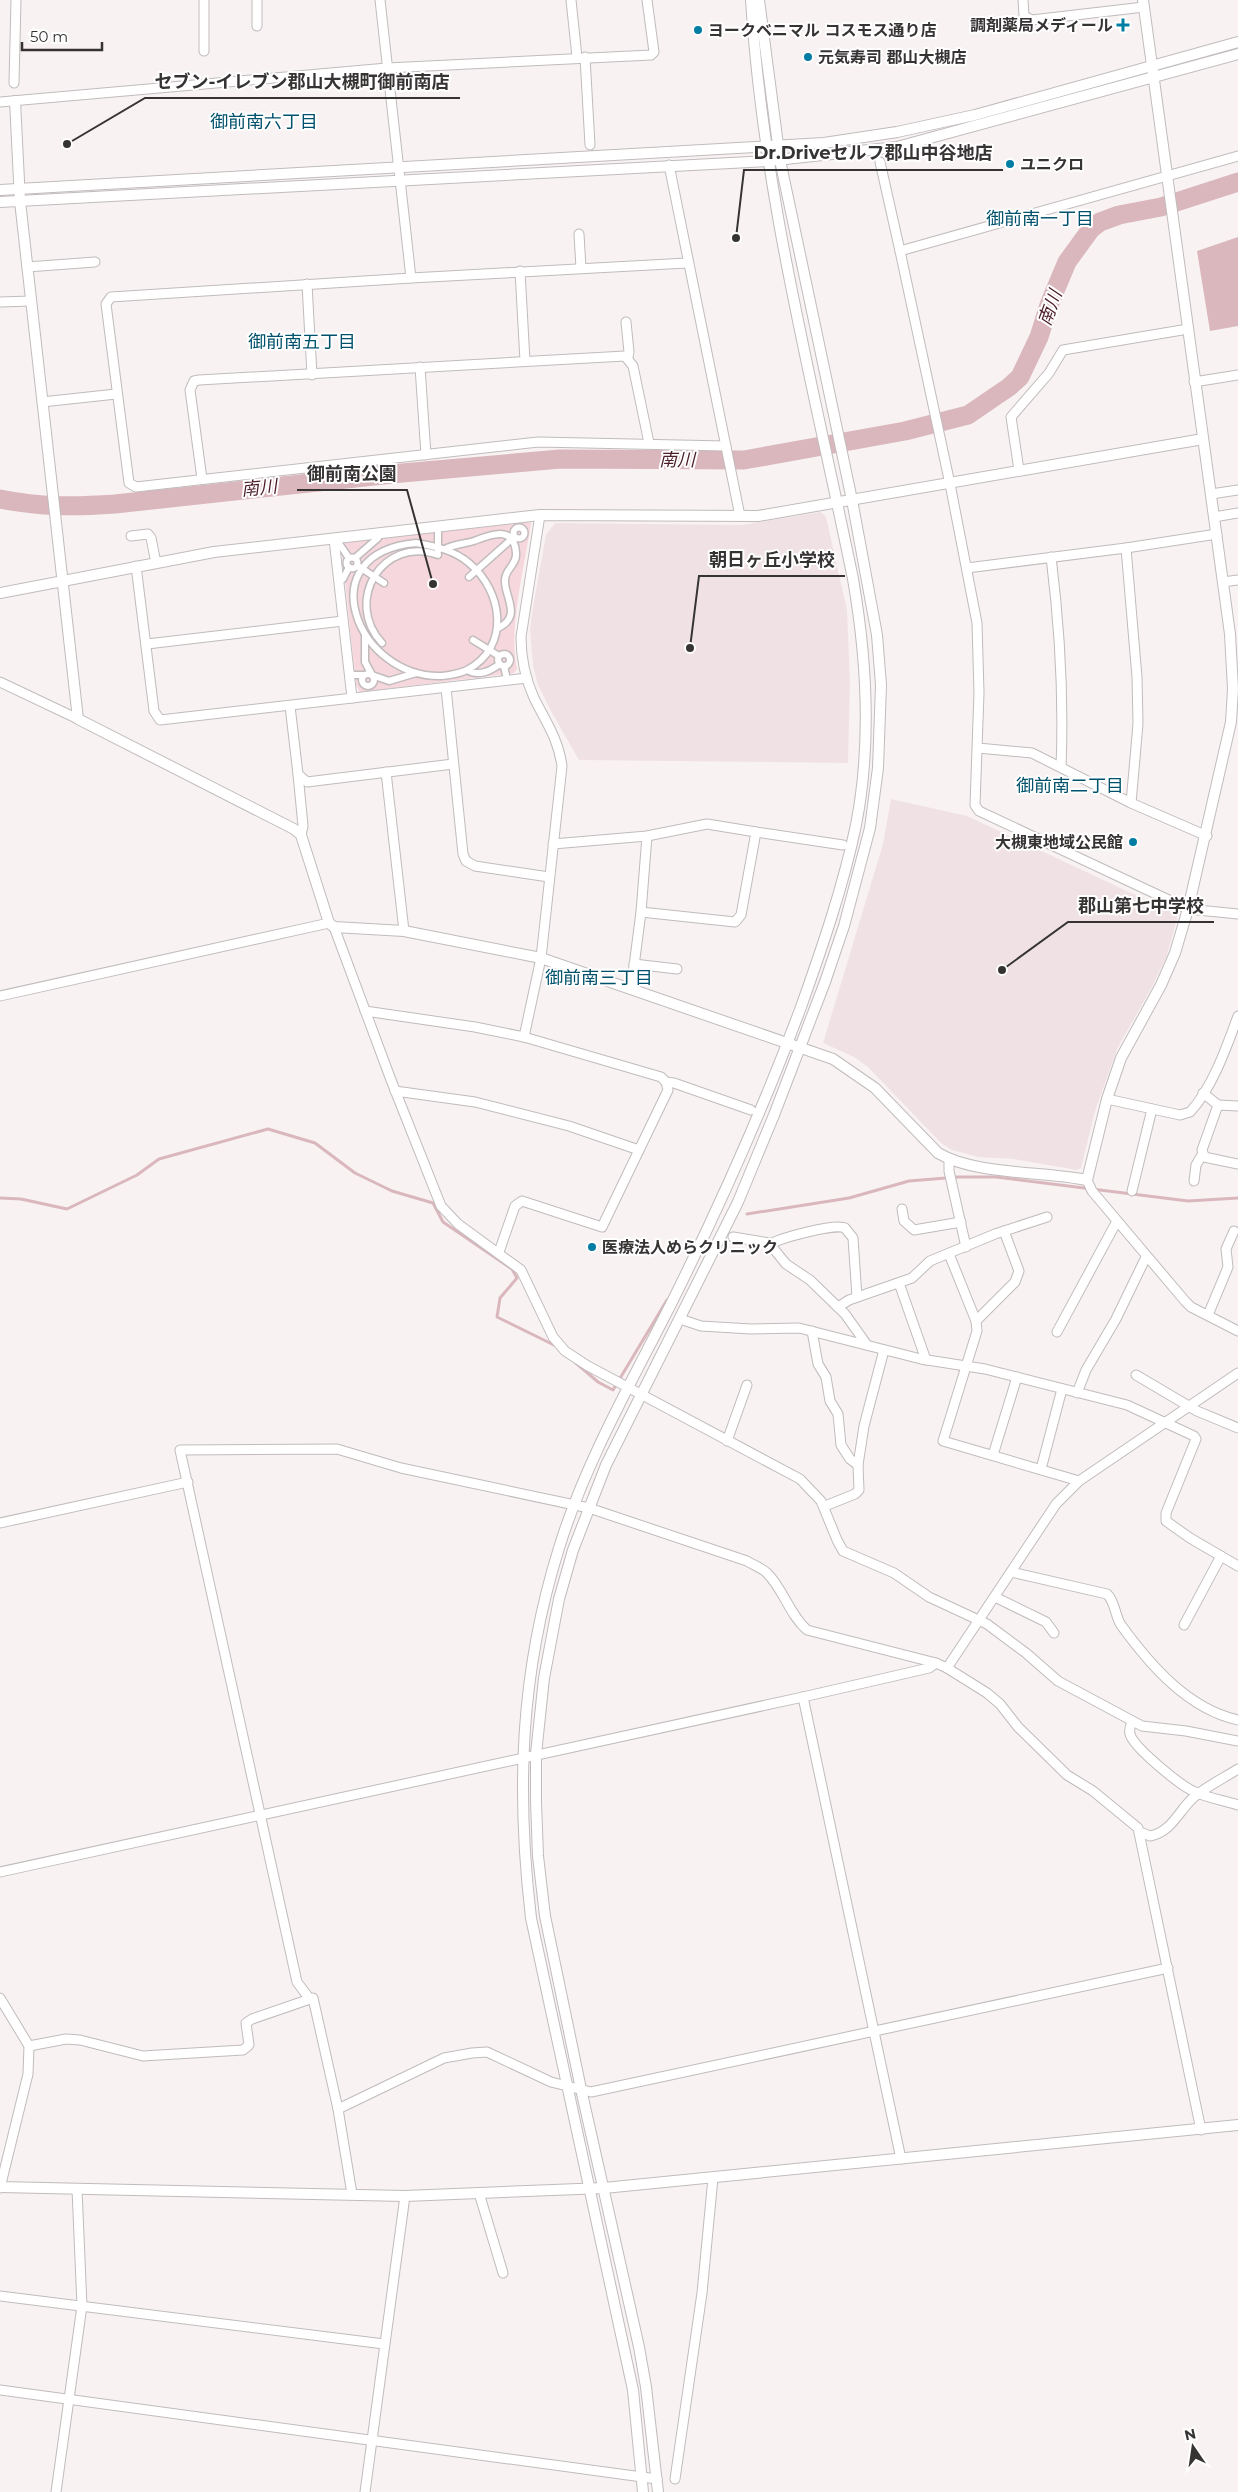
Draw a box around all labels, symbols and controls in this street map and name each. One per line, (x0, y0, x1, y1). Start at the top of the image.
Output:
place label: 調剤薬局メディール (970, 16, 1113, 35)
marker: 調剤薬局メディール (1117, 19, 1129, 31)
scale bar (22, 20, 102, 52)
place label: ヨークベニマル コスモス通り店 (708, 21, 937, 40)
marker: ヨークベニマル コスモス通り店 (692, 24, 704, 36)
text: 50 m (30, 27, 68, 46)
place label: 元気寿司 郡山大槻店 (818, 48, 967, 67)
marker: 元気寿司 郡山大槻店 (802, 51, 814, 63)
callout: セブン-イレブン郡山大槻町御前南店 (145, 65, 460, 98)
text: セブン-イレブン郡山大槻町御前南店 (155, 71, 449, 93)
district label: 御前南六丁目 (210, 111, 318, 133)
callout: Dr.Driveセルフ郡山中谷地店 (744, 137, 1003, 170)
text: Dr.Driveセルフ郡山中谷地店 (754, 142, 993, 164)
place label: ユニクロ (1020, 155, 1084, 174)
marker: ユニクロ (1004, 158, 1016, 170)
district label: 御前南一丁目 (986, 208, 1094, 230)
water label: 南川 (1034, 285, 1067, 329)
district label: 御前南五丁目 (248, 331, 356, 353)
water label: 南川 (659, 449, 697, 471)
callout: 御前南公園 (297, 457, 407, 490)
text: 御前南公園 (306, 463, 397, 485)
water label: 南川 (240, 475, 280, 501)
callout: 朝日ヶ丘小学校 (699, 543, 845, 576)
text: 朝日ヶ丘小学校 (709, 549, 835, 571)
district label: 御前南二丁目 (1016, 775, 1124, 797)
place label: 大槻東地域公民館 (995, 833, 1123, 852)
marker: 大槻東地域公民館 (1127, 836, 1139, 848)
callout: 郡山第七中学校 (1068, 889, 1214, 922)
text: 郡山第七中学校 (1078, 895, 1204, 917)
district label: 御前南三丁目 (545, 967, 653, 989)
place label: 医療法人めらクリニック (602, 1238, 778, 1257)
marker: 医療法人めらクリニック (586, 1241, 598, 1253)
north arrow (1168, 2422, 1218, 2472)
text: N (1183, 2424, 1198, 2444)

